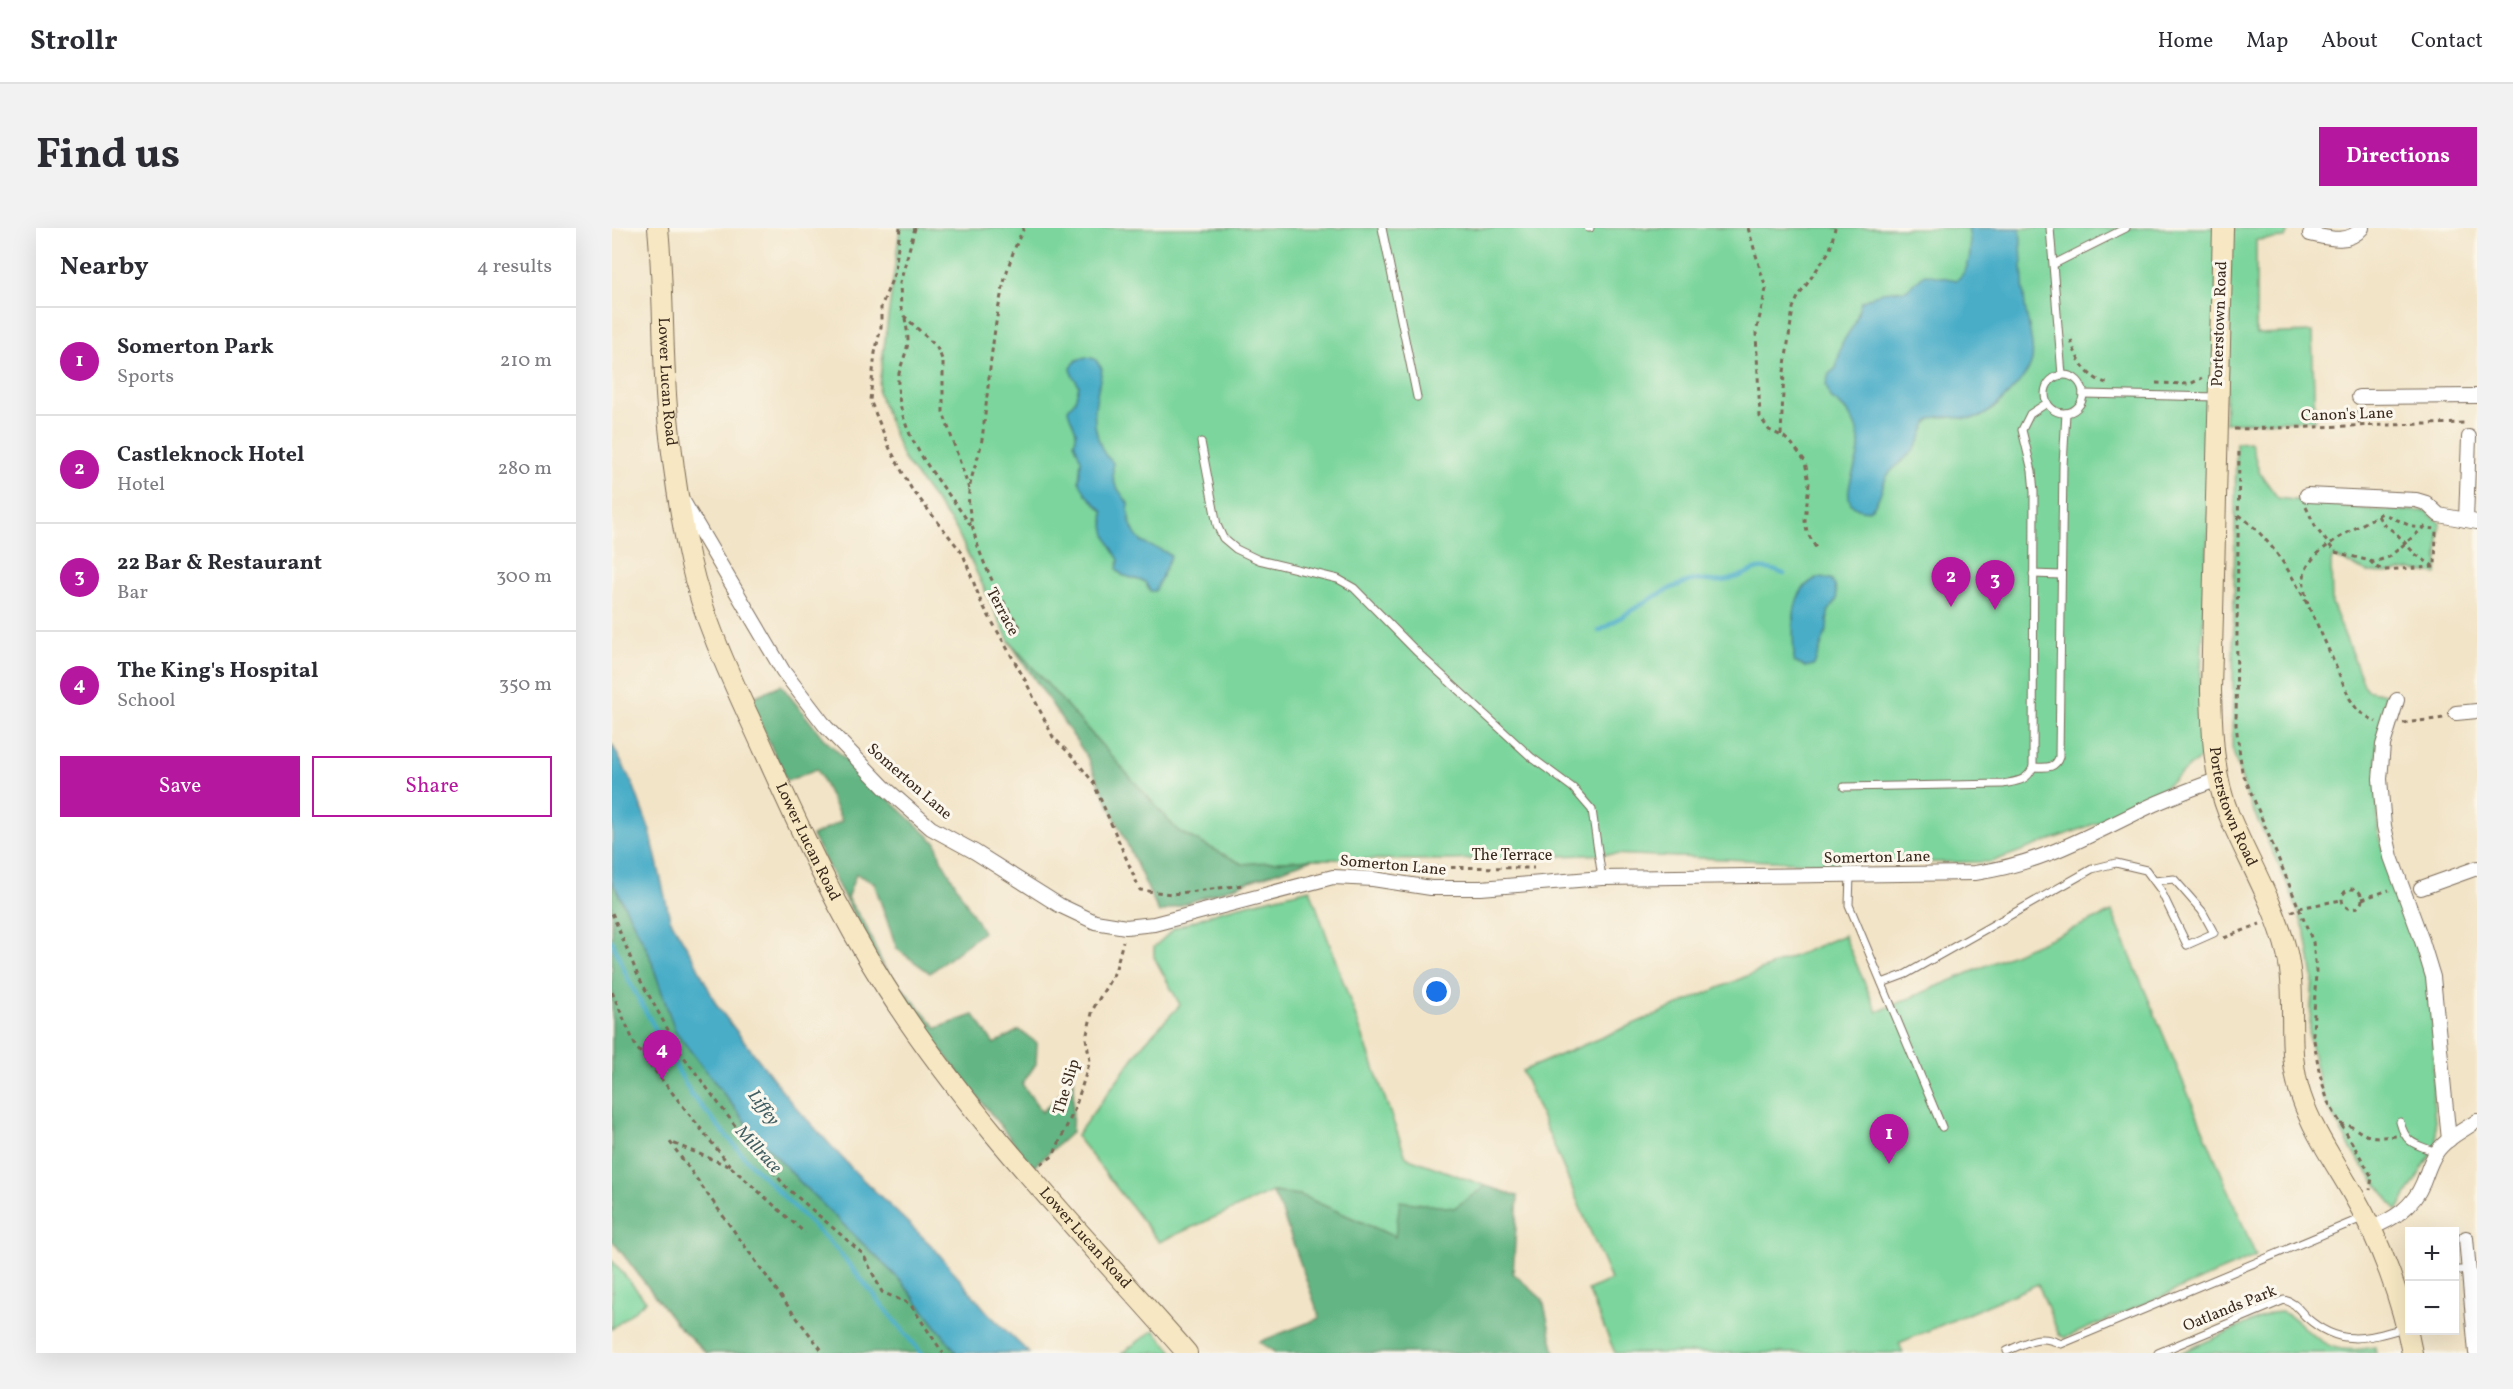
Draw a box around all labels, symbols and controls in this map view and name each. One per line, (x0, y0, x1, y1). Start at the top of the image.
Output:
text: Strollr (30, 22, 118, 61)
text: Home (2158, 27, 2213, 56)
text: Map (2246, 27, 2288, 56)
text: About (2321, 27, 2378, 56)
text: Contact (2411, 27, 2483, 56)
text: Find us (36, 127, 180, 186)
button: Directions (2319, 127, 2477, 186)
text: Nearby (60, 249, 149, 285)
text: 4 results (477, 253, 552, 281)
street label: Porterstown Road (2207, 261, 2233, 387)
street label: Lower Lucan Road (652, 317, 682, 447)
text: Somerton Park (117, 332, 274, 363)
text: 1 (75, 347, 84, 375)
text: 210 m (500, 347, 552, 375)
text: Sports (117, 363, 174, 391)
street label: Canon's Lane (2300, 402, 2394, 428)
text: Castleknock Hotel (117, 440, 305, 471)
text: 2 (74, 455, 85, 483)
text: 280 m (497, 455, 552, 483)
text: Hotel (117, 471, 165, 499)
text: 22 Bar & Restaurant (117, 548, 322, 579)
pin: 2 (1932, 558, 1970, 607)
pin: 3 (1976, 560, 2014, 610)
text: 3 (74, 563, 85, 591)
text: 300 m (496, 563, 552, 591)
text: Bar (117, 579, 148, 607)
street label: Terrace (980, 584, 1024, 640)
text: The King's Hospital (117, 656, 318, 687)
text: 4 (73, 671, 86, 699)
text: 350 m (499, 671, 552, 699)
text: School (117, 687, 175, 715)
street label: Somerton Lane (862, 739, 956, 825)
street label: Porterstown Road (2203, 746, 2262, 870)
button: Save (60, 756, 300, 817)
button: Share (312, 756, 552, 817)
street label: Lower Lucan Road (769, 779, 845, 905)
street label: The Terrace (1472, 845, 1552, 867)
street label: Somerton Lane (1824, 846, 1930, 870)
street label: Somerton Lane (1339, 850, 1447, 882)
your location (1422, 977, 1451, 1006)
pin: 4 (643, 1030, 682, 1080)
street label: The Slip (1048, 1057, 1086, 1117)
water label: Liffey (741, 1085, 785, 1131)
pin: 1 (1870, 1114, 1908, 1164)
water label: Millrace (728, 1120, 787, 1180)
street label: Lower Lucan Road (1034, 1183, 1136, 1294)
map controls (2405, 1227, 2459, 1335)
button: + (2405, 1227, 2459, 1281)
street label: Oatlands Park (2180, 1280, 2280, 1338)
button: − (2405, 1281, 2459, 1335)

